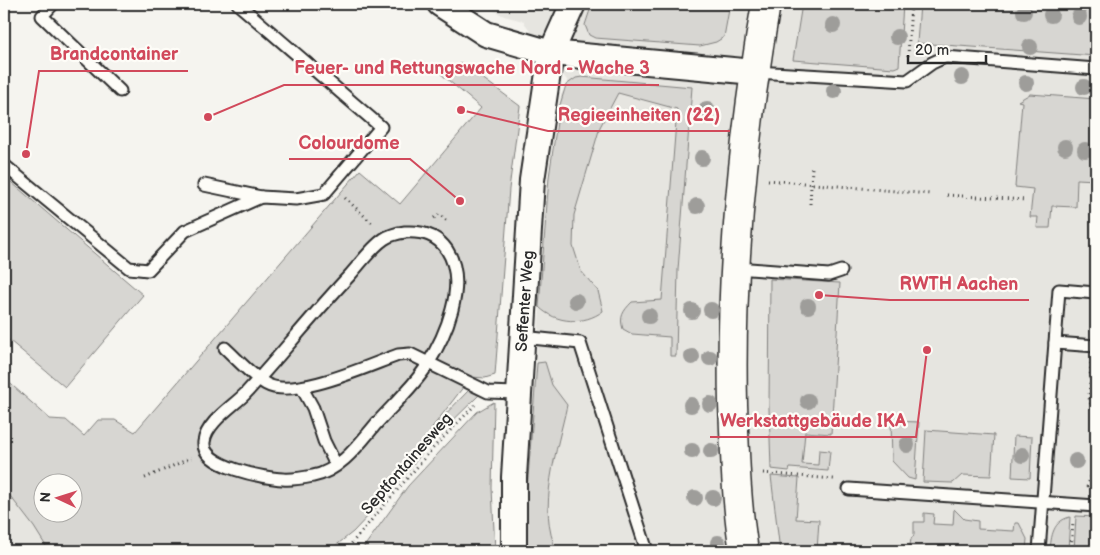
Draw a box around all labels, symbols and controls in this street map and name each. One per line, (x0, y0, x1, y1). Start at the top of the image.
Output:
scale bar (908, 32, 985, 64)
callout: Brandcontainer (39, 38, 188, 71)
text: 20 m (915, 41, 949, 60)
text: Brandcontainer (50, 44, 179, 65)
callout: Feuer- und Rettungswache Nord - Wache 3 (284, 52, 659, 85)
text: Feuer- und Rettungswache Nord - Wache 3 (294, 58, 650, 79)
callout: Regieeinheiten (22) (548, 98, 730, 131)
text: Regieeinheiten (22) (558, 105, 720, 126)
callout: Colourdome (289, 126, 410, 159)
text: Colourdome (298, 133, 400, 154)
street label: Seffenter Weg (512, 250, 539, 352)
callout: RWTH Aachen (890, 267, 1029, 300)
text: RWTH Aachen (900, 274, 1018, 295)
callout: Werkstattgebäude IKA (710, 404, 916, 437)
street label: Septfontainesweg (358, 409, 456, 519)
text: Werkstattgebäude IKA (720, 411, 907, 432)
north arrow (32, 472, 82, 522)
text: N (37, 491, 54, 503)

